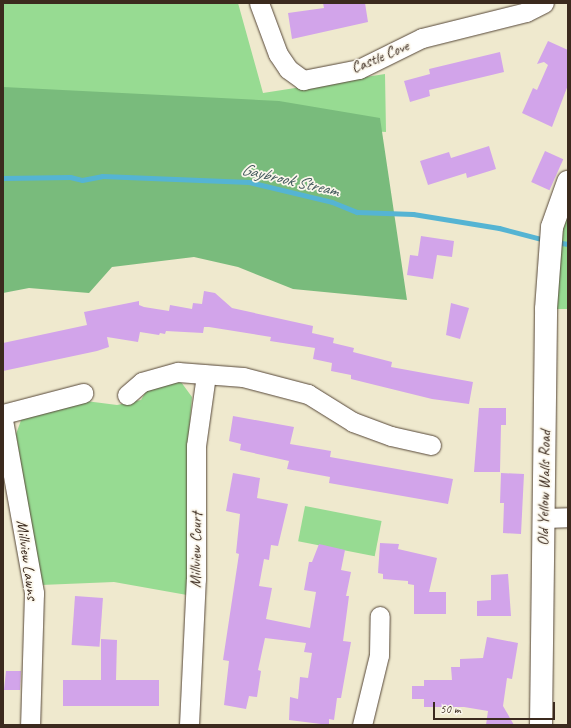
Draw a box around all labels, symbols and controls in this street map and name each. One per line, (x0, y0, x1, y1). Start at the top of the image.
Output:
street label: Castle Cove (348, 36, 412, 78)
water label: Gaybrook Stream (239, 159, 341, 201)
street label: Old Yellow Walls Road (533, 429, 555, 547)
street label: Millview Court (186, 512, 206, 588)
street label: Millview Lawns (12, 519, 42, 601)
scale bar (435, 694, 557, 720)
text: 50 m (440, 701, 460, 717)

